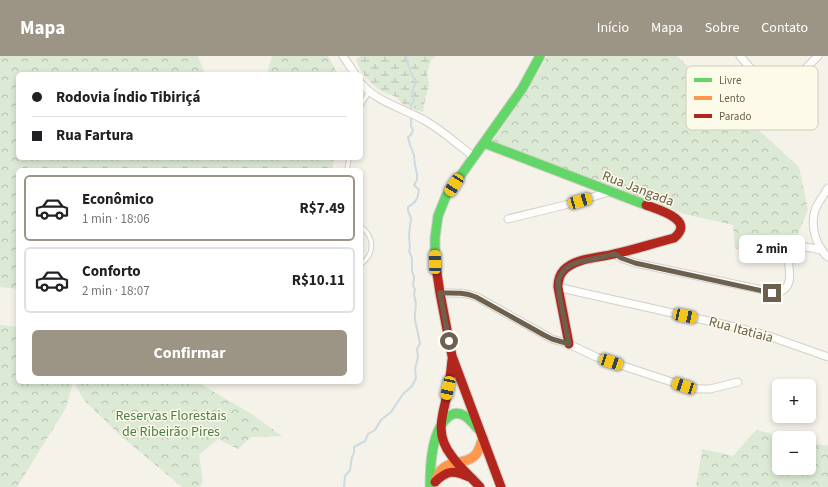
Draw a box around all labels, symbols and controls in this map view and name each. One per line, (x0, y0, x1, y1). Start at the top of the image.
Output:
text: Mapa (20, 15, 65, 42)
text: Início (597, 18, 629, 38)
text: Mapa (651, 18, 683, 38)
text: Sobre (705, 18, 739, 38)
text: Contato (761, 18, 808, 38)
legend (686, 66, 818, 130)
text: Livre (719, 73, 742, 88)
text: Rodovia Índio Tibiriçá (56, 87, 200, 108)
text: Lento (719, 91, 745, 106)
text: Parado (719, 109, 752, 124)
text: Rua Fartura (56, 125, 134, 146)
street label: Rua Jangada (599, 166, 677, 212)
car (442, 172, 466, 198)
text: Econômico (82, 189, 154, 210)
icon: car (34, 190, 70, 226)
car (567, 192, 593, 210)
text: R$7.49 (300, 198, 345, 219)
text: 1 min · 18:06 (82, 210, 150, 228)
callout: 2 min (739, 235, 805, 263)
text: 2 min (756, 240, 788, 258)
car (429, 250, 441, 274)
text: Conforto (82, 261, 141, 282)
icon: car (34, 262, 70, 298)
text: R$10.11 (292, 270, 345, 291)
text: 2 min · 18:07 (82, 282, 150, 300)
route end (763, 284, 781, 302)
car (672, 308, 698, 324)
street label: Rua Itatiaia (706, 312, 776, 348)
button: Confirmar (32, 330, 347, 376)
route start (440, 332, 458, 350)
car (598, 353, 624, 371)
car (440, 375, 456, 401)
car (671, 377, 697, 395)
map controls (772, 379, 816, 475)
button: + (772, 379, 816, 423)
park label: Reservas Florestais de Ribeirão Pires (116, 406, 227, 442)
button: − (772, 431, 816, 475)

